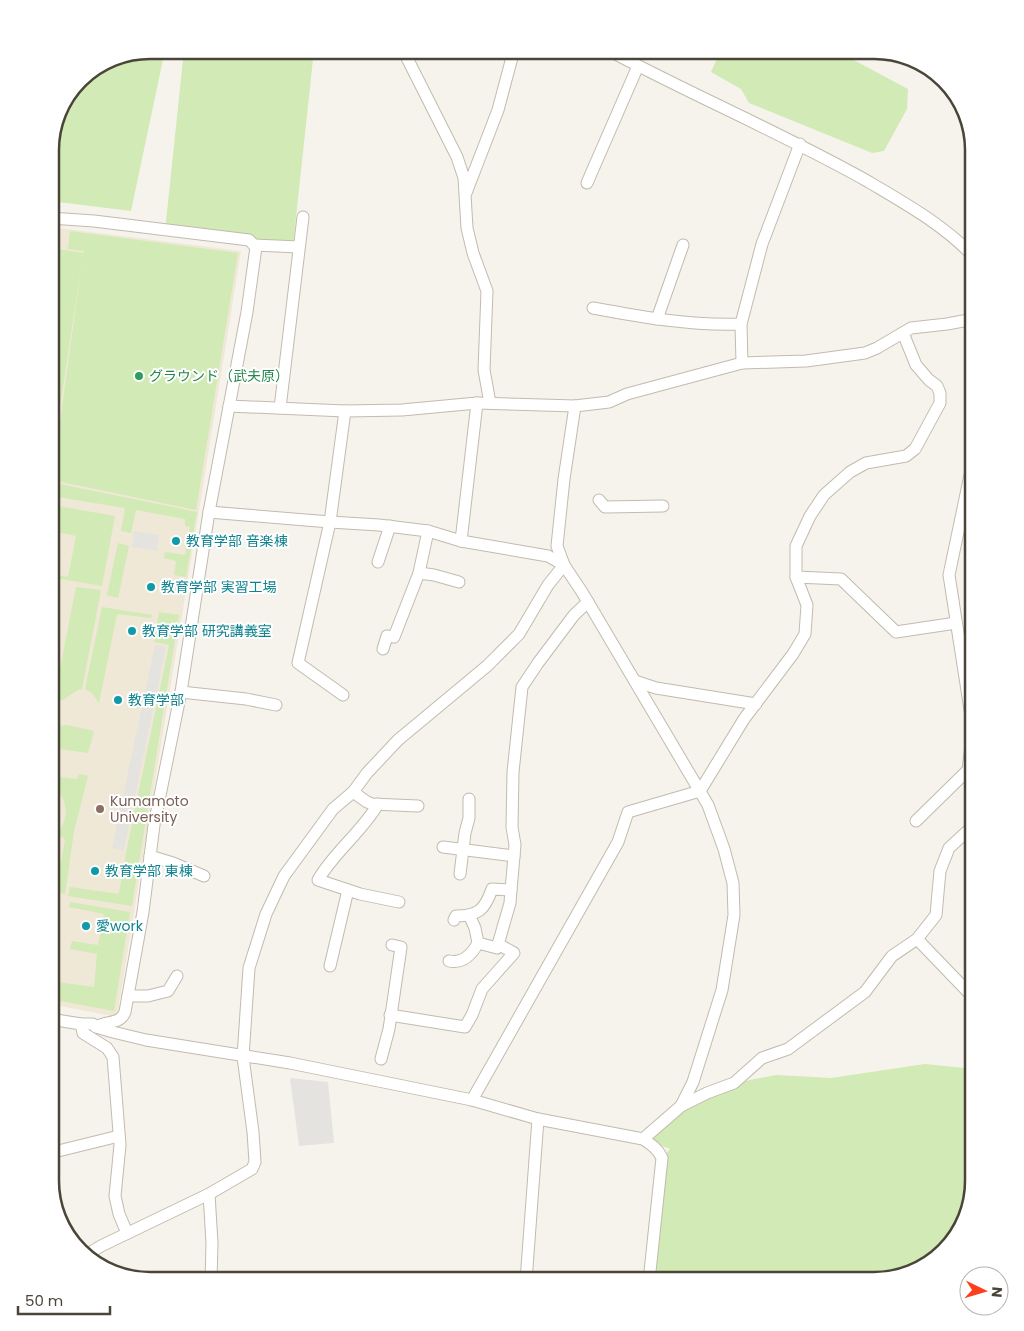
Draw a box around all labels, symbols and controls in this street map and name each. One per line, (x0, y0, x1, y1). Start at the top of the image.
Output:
place label: グラウンド（武夫原） (149, 366, 289, 386)
marker: グラウンド（武夫原） (133, 370, 145, 382)
place label: 教育学部 音楽棟 (186, 531, 288, 551)
marker: 教育学部 音楽棟 (170, 535, 182, 547)
place label: 教育学部 実習工場 (161, 577, 277, 597)
marker: 教育学部 実習工場 (145, 581, 157, 593)
place label: 教育学部 研究講義室 (142, 621, 272, 641)
marker: 教育学部 研究講義室 (126, 625, 138, 637)
place label: 教育学部 (128, 690, 184, 710)
marker: 教育学部 (112, 694, 124, 706)
place label: Kumamoto University (110, 791, 189, 827)
marker: Kumamoto University (94, 803, 106, 815)
place label: 教育学部 東棟 (105, 861, 193, 881)
marker: 教育学部 東棟 (89, 865, 101, 877)
place label: 愛work (96, 916, 144, 936)
marker: 愛work (80, 920, 92, 932)
north arrow (959, 1266, 1009, 1316)
scale bar (18, 1284, 110, 1316)
text: N (987, 1286, 1007, 1298)
text: 50 m (25, 1290, 63, 1311)

